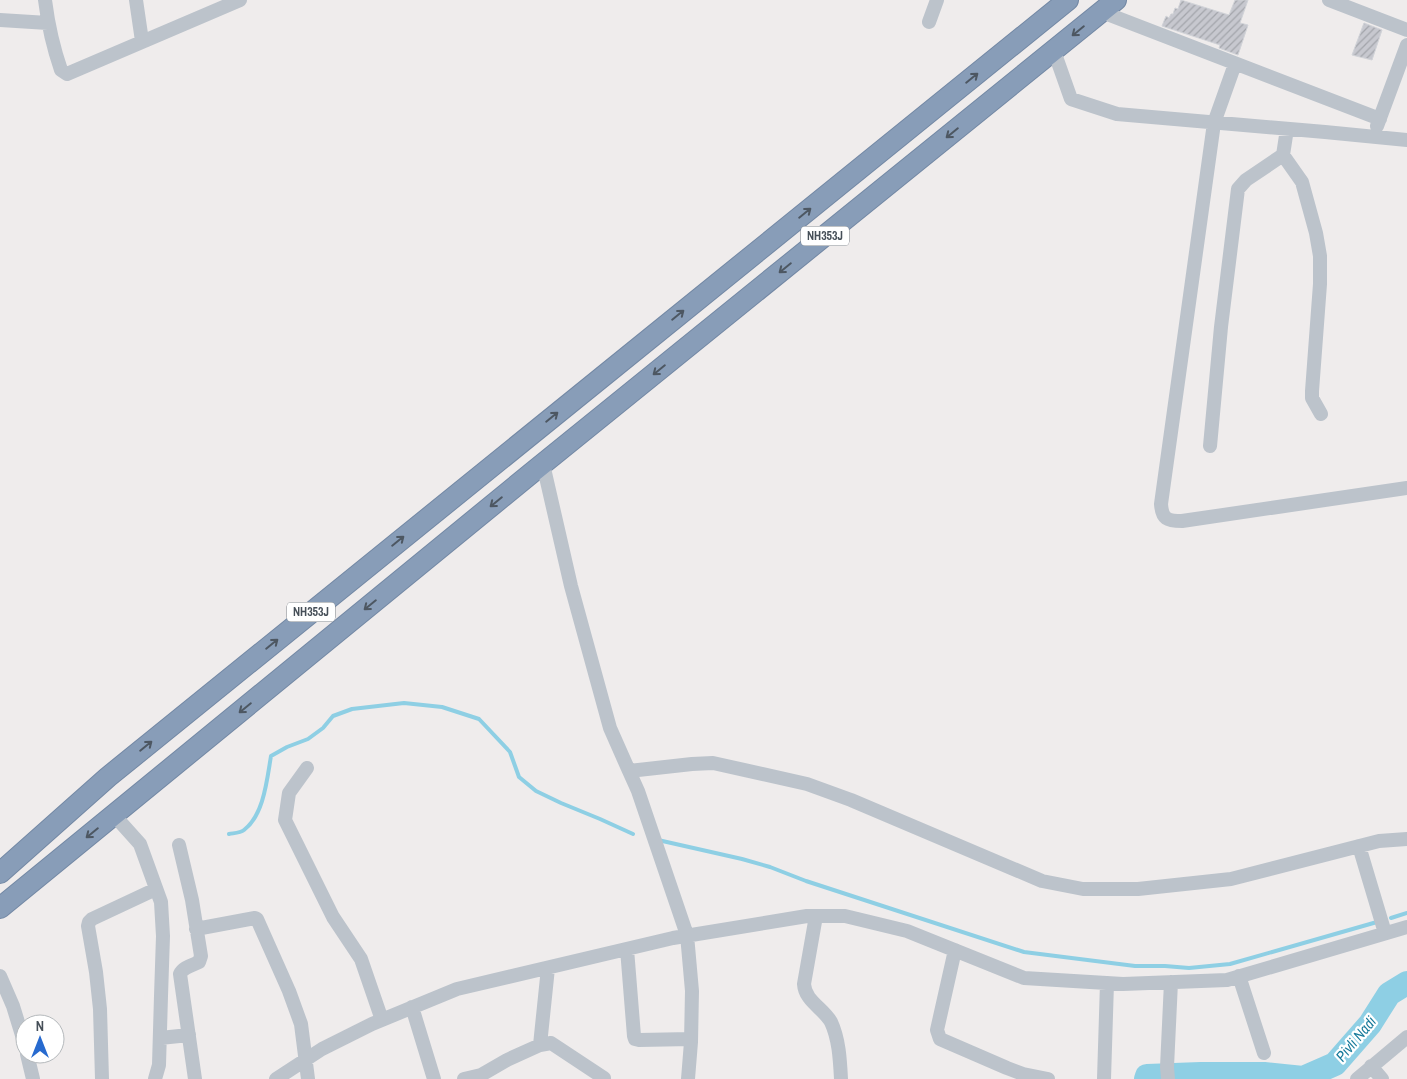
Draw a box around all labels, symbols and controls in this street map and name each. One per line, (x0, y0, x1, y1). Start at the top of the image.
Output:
one-way arrow (1072, 25, 1085, 36)
one-way arrow (965, 72, 978, 83)
one-way arrow (946, 127, 959, 138)
one-way arrow (798, 207, 811, 218)
road number: NH353J (801, 227, 849, 246)
one-way arrow (779, 263, 792, 274)
one-way arrow (671, 309, 684, 320)
one-way arrow (652, 365, 665, 376)
one-way arrow (545, 411, 558, 422)
one-way arrow (490, 497, 503, 508)
one-way arrow (391, 536, 404, 547)
one-way arrow (364, 600, 377, 611)
road number: NH353J (287, 602, 335, 622)
one-way arrow (265, 638, 278, 649)
one-way arrow (238, 702, 251, 714)
one-way arrow (139, 740, 152, 751)
one-way arrow (86, 827, 99, 838)
water label: Pivli Nadi (1330, 1011, 1381, 1066)
north arrow (15, 1014, 65, 1064)
text: N (36, 1017, 44, 1035)

